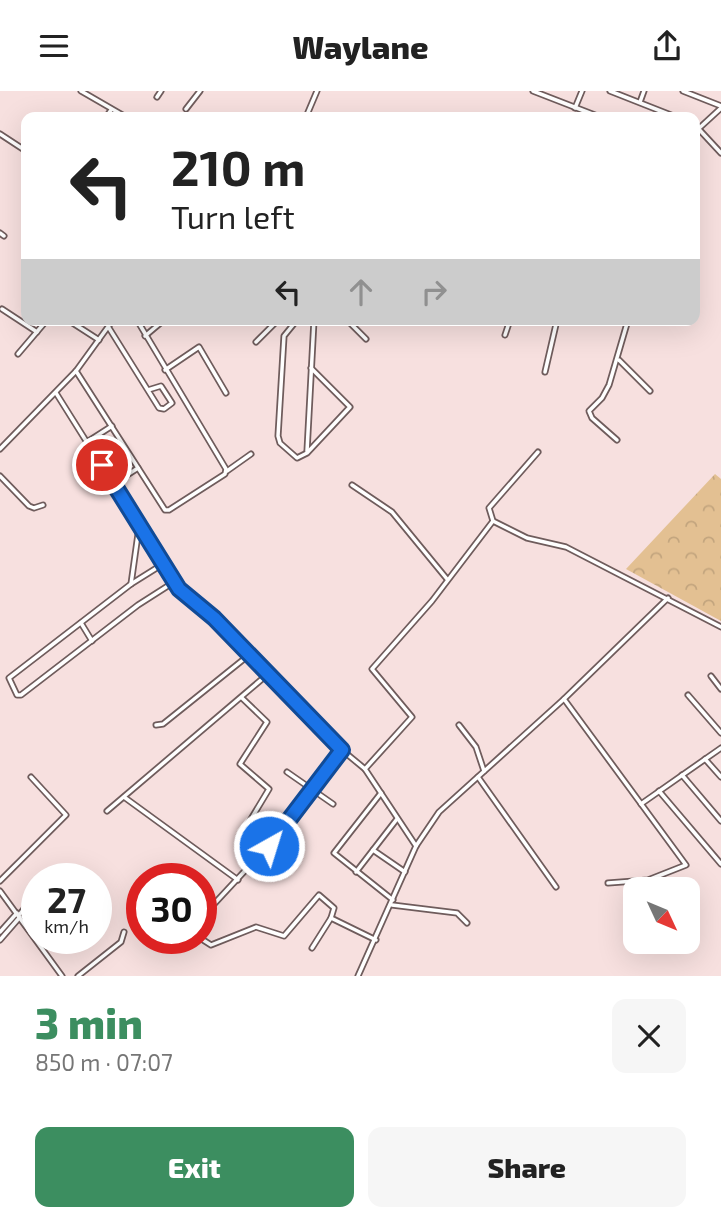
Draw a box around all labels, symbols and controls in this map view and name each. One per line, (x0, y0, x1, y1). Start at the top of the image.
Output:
icon: menu (35, 27, 73, 65)
text: Waylane (292, 27, 429, 65)
icon: share (648, 27, 686, 65)
text: 210 m (171, 137, 305, 196)
icon: left (56, 140, 147, 231)
text: Turn left (171, 197, 295, 235)
icon: left (269, 273, 307, 311)
icon: ahead (342, 273, 380, 311)
icon: right (415, 273, 453, 311)
pin (72, 435, 132, 495)
icon: arrive (83, 446, 121, 484)
position arrow (232, 809, 306, 883)
speed limit sign: 30 (126, 863, 217, 954)
north arrow (623, 877, 700, 954)
map controls (623, 877, 700, 954)
text: 27 (47, 878, 86, 920)
text: km/h (44, 915, 89, 937)
text: 3 min (35, 997, 143, 1047)
button: close (612, 999, 686, 1073)
text: 850 m · 07:07 (35, 1048, 173, 1076)
button: Exit (35, 1127, 354, 1207)
button: Share (368, 1127, 686, 1207)

